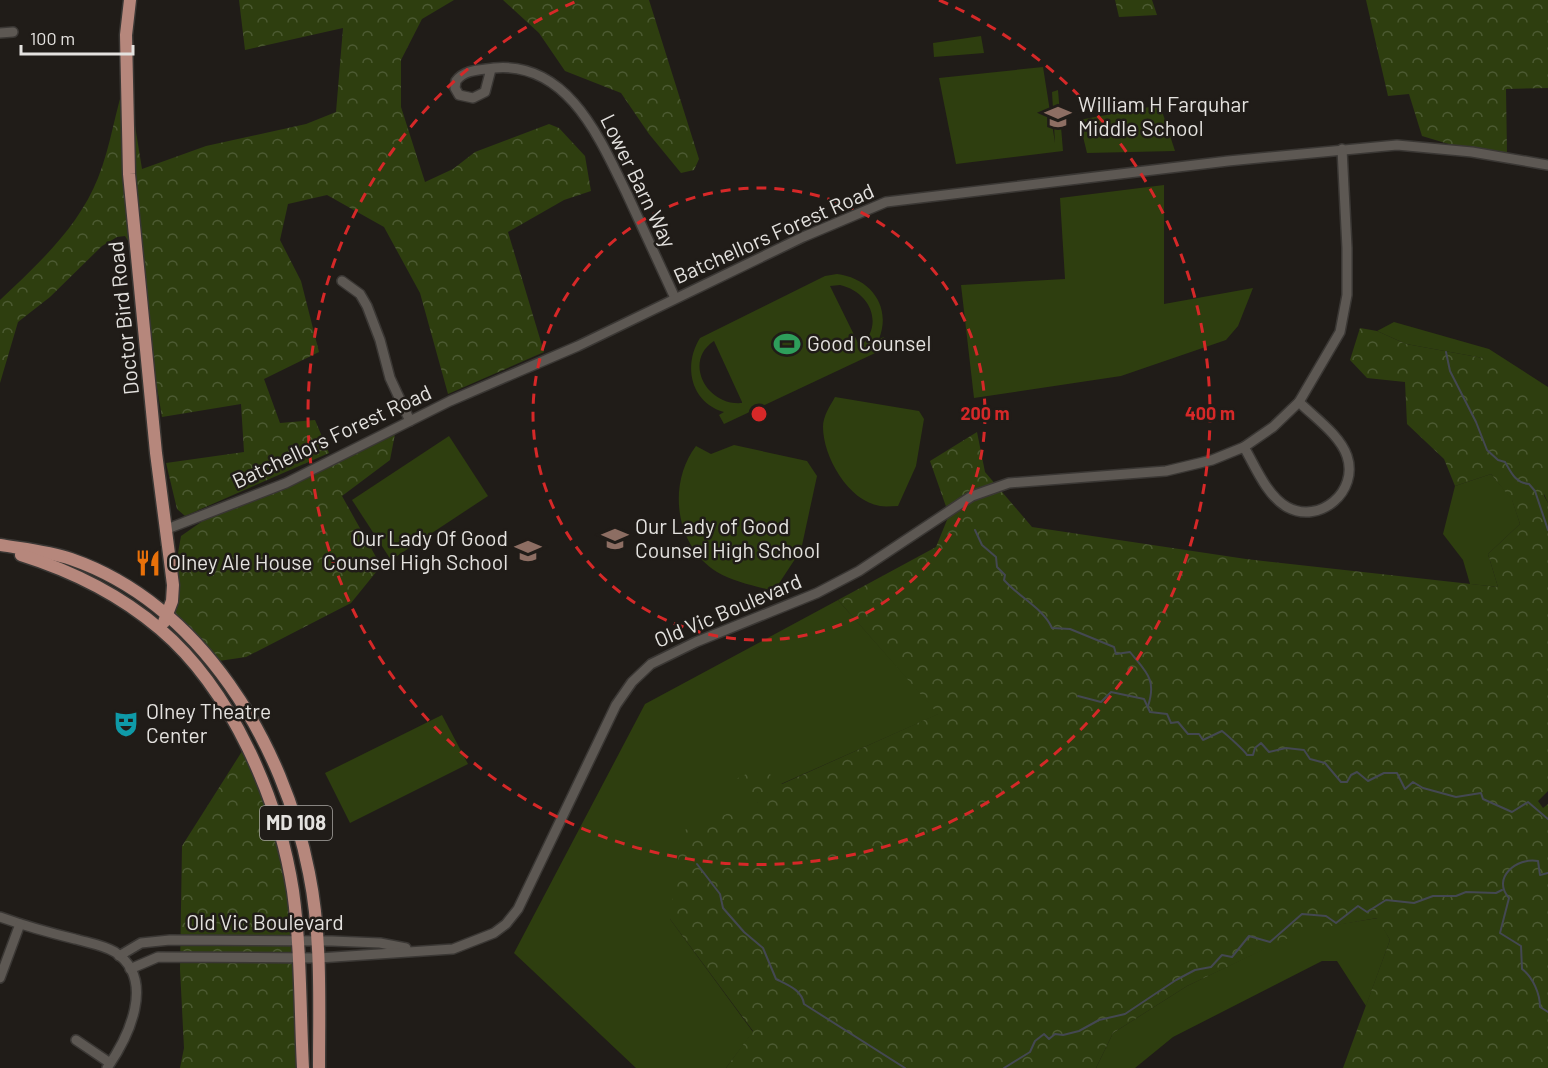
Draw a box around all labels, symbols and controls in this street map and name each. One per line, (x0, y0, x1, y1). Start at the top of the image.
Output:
scale bar (21, 18, 134, 56)
text: 100 m (30, 27, 75, 49)
place label: William H Farquhar Middle School (1078, 91, 1249, 140)
school or university icon: William H Farquhar Middle School (1043, 102, 1073, 132)
street label: Lower Barn Way (596, 110, 683, 251)
street label: Batchellors Forest Road (669, 177, 877, 288)
street label: Doctor Bird Road (102, 240, 143, 396)
sports icon: Good Counsel (772, 329, 802, 359)
place label: Good Counsel (807, 330, 931, 355)
street label: Batchellors Forest Road (228, 379, 435, 493)
text: 200 m (960, 402, 1010, 424)
text: 400 m (1185, 402, 1235, 424)
centre of rings (749, 404, 769, 424)
place label: Our Lady of Good Counsel High School (635, 513, 820, 562)
school or university icon: Our Lady of Good Counsel High School (600, 524, 630, 554)
place label: Our Lady Of Good Counsel High School (323, 525, 508, 574)
school or university icon: Our Lady Of Good Counsel High School (513, 536, 543, 566)
restaurant icon: Olney Ale House (133, 548, 163, 578)
place label: Olney Ale House (168, 549, 313, 574)
street label: Old Vic Boulevard (650, 567, 805, 652)
place label: Olney Theatre Center (146, 698, 271, 747)
theatre icon: Olney Theatre Center (111, 709, 141, 739)
road number: MD 108 (260, 806, 332, 840)
street label: Old Vic Boulevard (186, 909, 344, 934)

